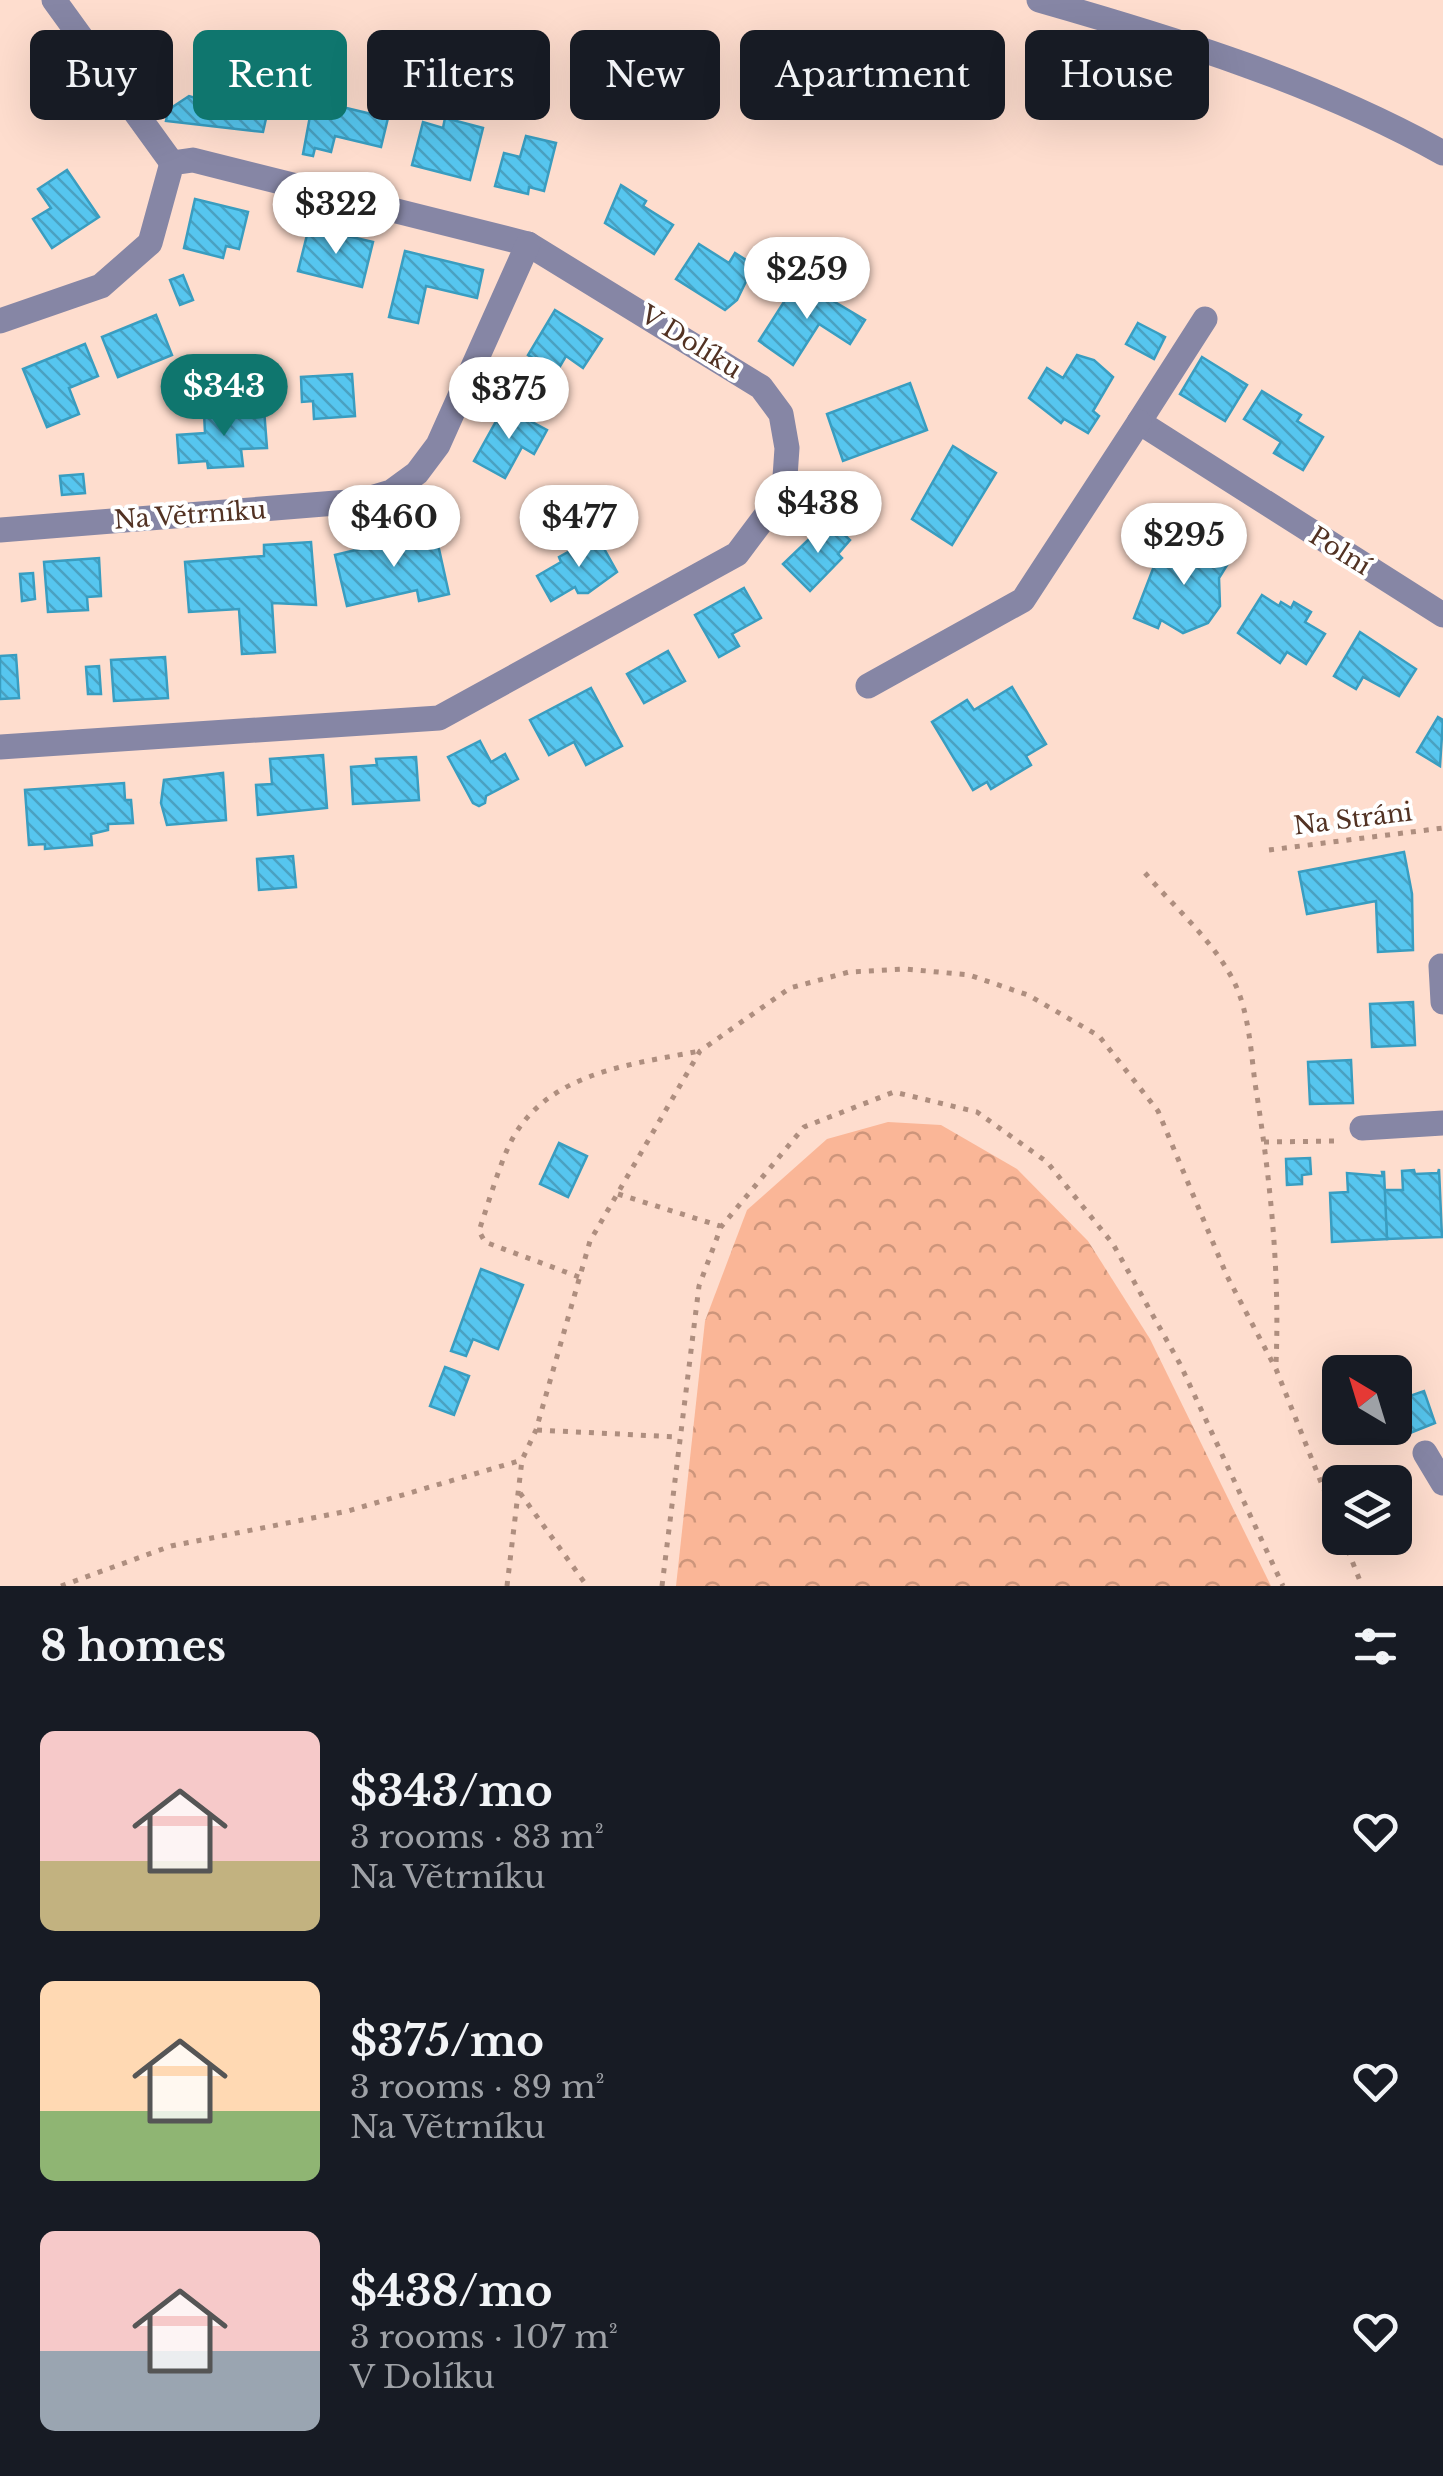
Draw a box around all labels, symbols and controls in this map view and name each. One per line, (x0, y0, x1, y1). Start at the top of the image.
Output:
chip: Buy (30, 30, 173, 120)
chip: Rent (193, 30, 347, 120)
chip: Filters (367, 30, 550, 120)
chip: New (570, 30, 720, 120)
chip: Apartment (740, 30, 1005, 120)
chip: House (1025, 30, 1209, 120)
pin: $322 (277, 172, 395, 257)
text: $322 (295, 184, 377, 224)
pin: $259 (748, 237, 866, 322)
text: $259 (766, 249, 848, 289)
street label: V Dolíku (634, 298, 747, 385)
pin: $343 (165, 354, 283, 439)
pin: $375 (450, 357, 568, 442)
text: $343 (183, 366, 265, 406)
text: $375 (471, 369, 547, 409)
pin: $438 (759, 471, 877, 556)
text: $438 (777, 483, 859, 523)
pin: $460 (335, 485, 453, 570)
pin: $477 (520, 485, 638, 570)
street label: Na Větrníku (113, 494, 267, 536)
text: $460 (350, 497, 438, 537)
text: $477 (542, 497, 616, 537)
pin: $295 (1125, 503, 1243, 588)
text: $295 (1143, 515, 1225, 555)
street label: Polní (1304, 520, 1377, 582)
street label: Na Stráni (1292, 796, 1415, 842)
north arrow (1322, 1355, 1412, 1445)
map controls (1322, 1355, 1412, 1555)
button: layers (1322, 1465, 1412, 1555)
icon: filters (1348, 1619, 1403, 1674)
text: 8 homes (40, 1620, 226, 1672)
text: $343/mo (350, 1765, 553, 1817)
icon: home (120, 1771, 240, 1891)
icon: heart (1348, 1804, 1403, 1859)
text: 3 rooms · 83 m² (350, 1817, 604, 1857)
text: Na Větrníku (350, 1857, 545, 1897)
text: $375/mo (350, 2015, 544, 2067)
icon: home (120, 2021, 240, 2141)
icon: heart (1348, 2054, 1403, 2109)
text: 3 rooms · 89 m² (350, 2067, 605, 2107)
text: Na Větrníku (350, 2107, 545, 2147)
text: $438/mo (350, 2265, 553, 2317)
icon: home (120, 2271, 240, 2391)
icon: heart (1348, 2304, 1403, 2359)
text: 3 rooms · 107 m² (350, 2317, 618, 2357)
text: V Dolíku (350, 2357, 495, 2397)

